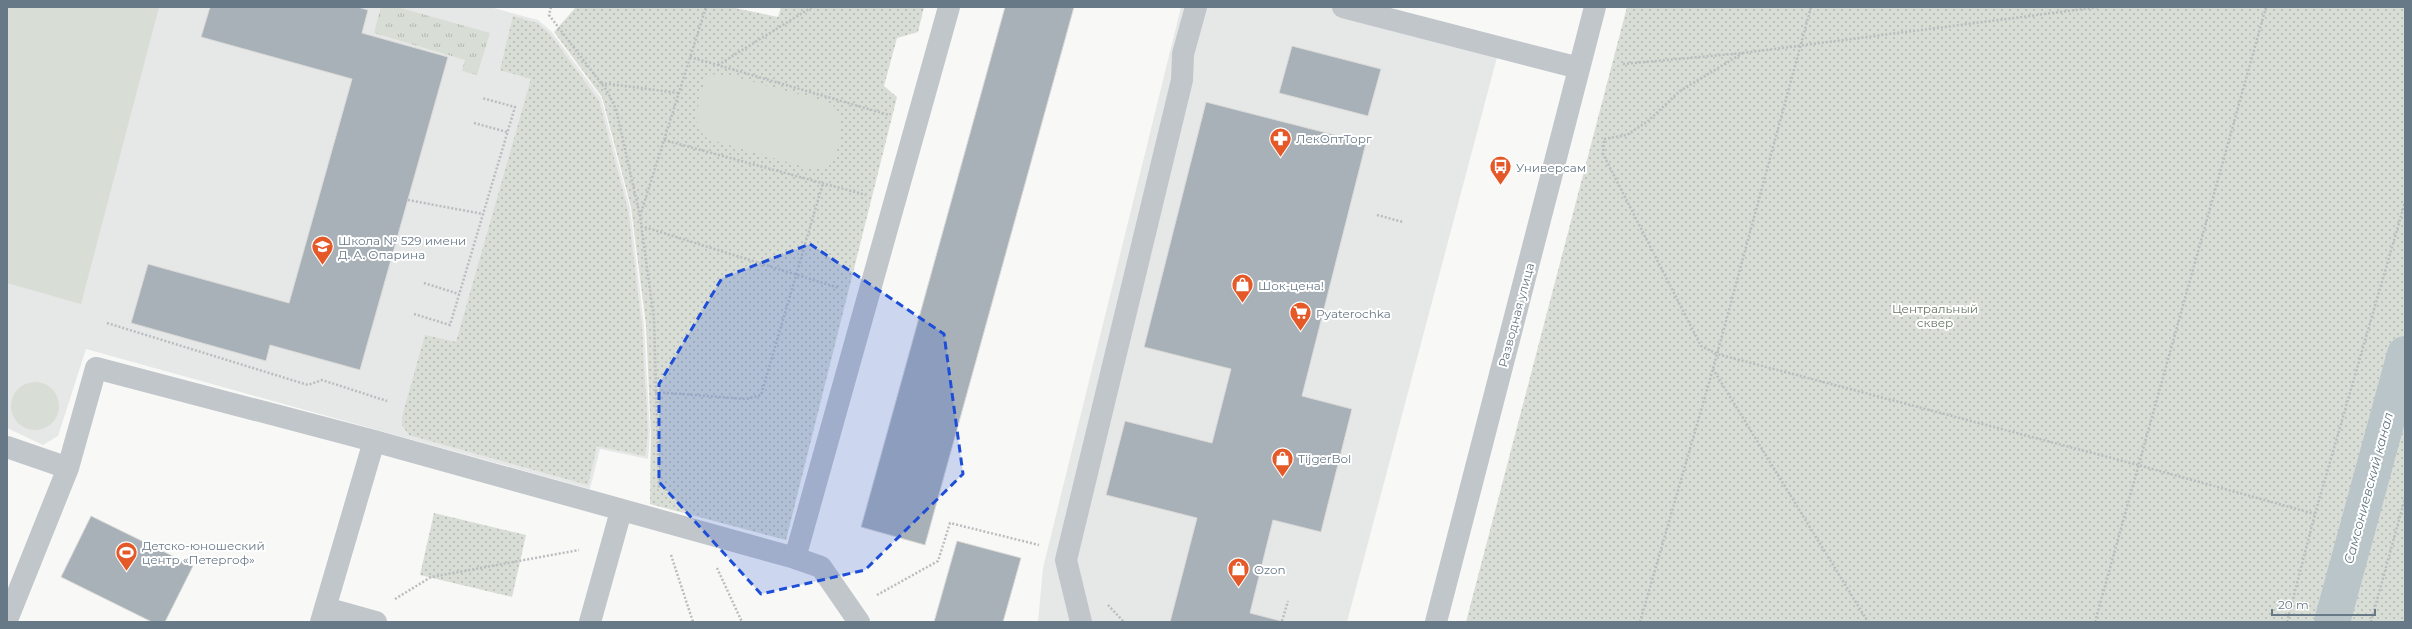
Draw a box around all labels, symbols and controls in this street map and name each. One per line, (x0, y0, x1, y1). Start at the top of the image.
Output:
pharmacy icon: ЛекОптТорг (1267, 125, 1293, 158)
place label: ЛекОптТорг (1296, 131, 1372, 146)
bus stop icon: Универсам (1488, 154, 1514, 187)
place label: Универсам (1516, 160, 1586, 175)
place label: Школа № 529 имени Д. А. Опарина (338, 233, 466, 262)
school or university icon: Школа № 529 имени Д. А. Опарина (309, 234, 335, 267)
street label: Разводная улица (1495, 261, 1537, 369)
shop icon: Шок-цена! (1230, 272, 1256, 305)
place label: Шок-цена! (1258, 278, 1324, 293)
supermarket icon: Pyaterochka (1287, 300, 1313, 333)
park label: Центральный сквер (1892, 301, 1978, 330)
place label: Pyaterochka (1316, 306, 1391, 321)
water label: Самсониевский канал (2340, 410, 2396, 566)
shop icon: TijgerBol (1270, 445, 1296, 478)
place label: TijgerBol (1298, 451, 1351, 466)
place label: Детско-юношеский центр «Петергоф» (142, 538, 265, 567)
sports icon: Детско-юношеский центр «Петергоф» (114, 539, 140, 572)
shop icon: Ozon (1226, 556, 1252, 589)
place label: Ozon (1254, 562, 1286, 577)
scale bar (2272, 591, 2375, 617)
text: 20 m (2278, 597, 2309, 612)

